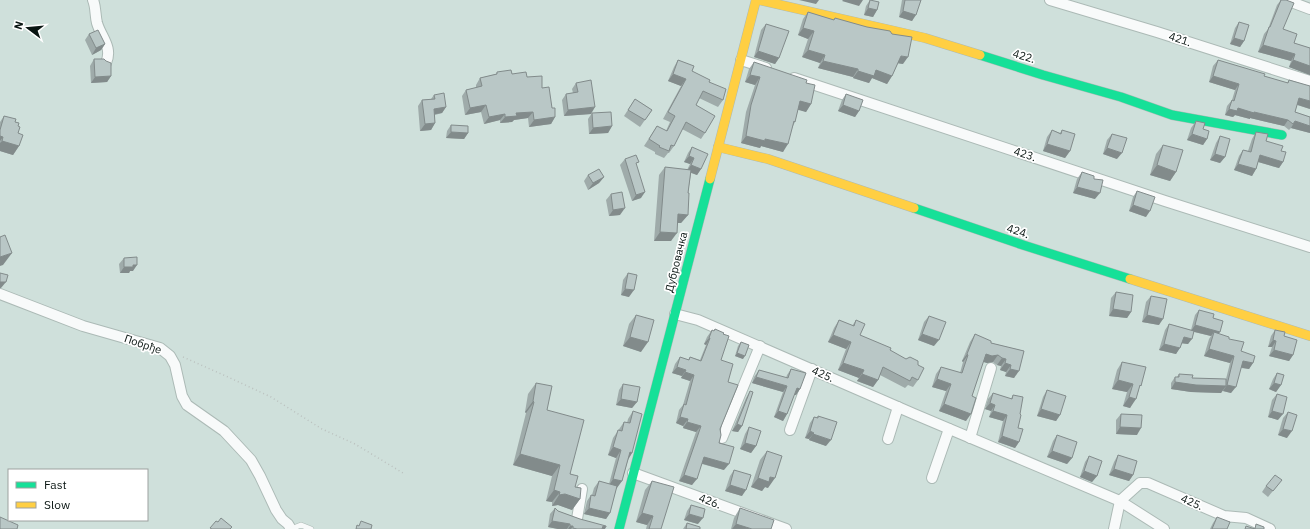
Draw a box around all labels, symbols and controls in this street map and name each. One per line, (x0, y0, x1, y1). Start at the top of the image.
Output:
north arrow (8, 8, 48, 48)
text: N (11, 19, 26, 31)
street label: 421. (1167, 29, 1193, 49)
street label: 422. (1011, 46, 1037, 66)
street label: 423. (1012, 144, 1038, 164)
street label: 424. (1005, 221, 1031, 241)
street label: Дубровачка (662, 230, 690, 294)
street label: Побрђе (122, 331, 164, 357)
street label: 425. (810, 363, 836, 385)
legend (8, 469, 148, 521)
text: Fast (44, 477, 67, 492)
street label: 426. (697, 491, 723, 511)
street label: 425. (1179, 491, 1205, 513)
text: Slow (44, 497, 70, 512)

